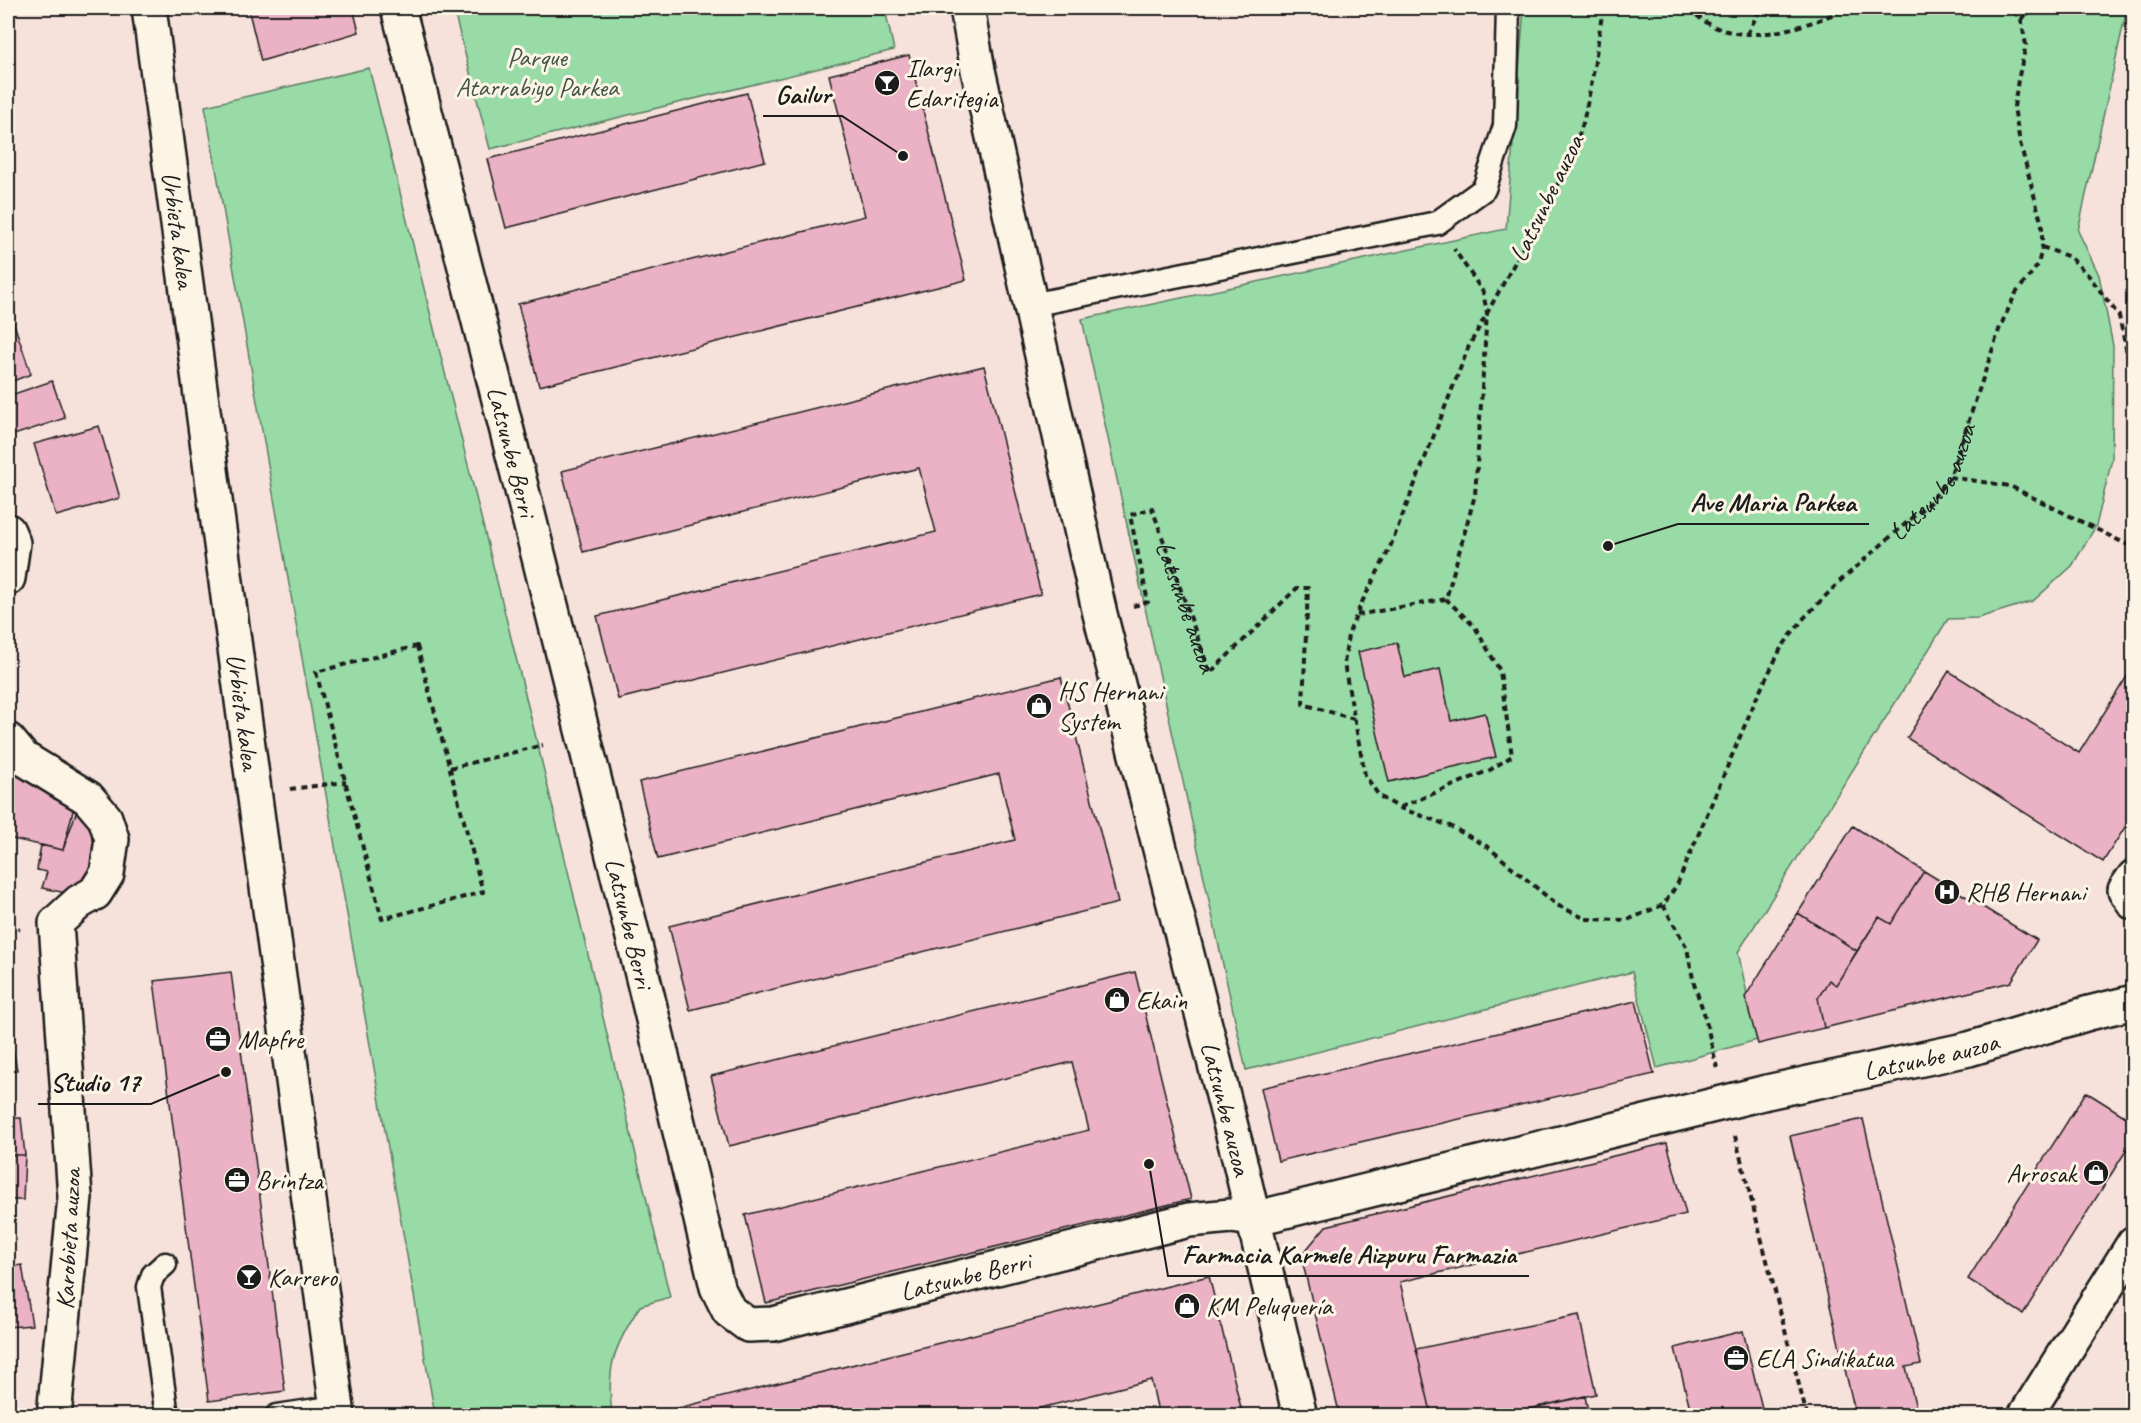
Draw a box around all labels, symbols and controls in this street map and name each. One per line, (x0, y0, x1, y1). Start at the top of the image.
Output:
park label: Parque Atarrabiyo Parkea (456, 41, 620, 104)
place label: Ilargi Edaritegia (906, 52, 999, 115)
bar icon: Ilargi Edaritegia (872, 68, 902, 98)
callout: Gailur (763, 71, 842, 116)
text: Gailur (775, 77, 834, 111)
street label: Latsunbe auzoa (1502, 128, 1592, 267)
street label: Urbieta kalea (154, 170, 203, 292)
street label: Latsunbe Berri (479, 383, 545, 523)
street label: Latsunbe auzoa (1882, 418, 1984, 548)
callout: Ave Maria Parkea (1678, 479, 1869, 524)
text: Ave Maria Parkea (1690, 485, 1858, 519)
street label: Latsunbe auzoa (1148, 537, 1225, 678)
street label: Urbieta kalea (219, 652, 267, 774)
place label: HS Hernani System (1058, 675, 1166, 738)
shop icon: HS Hernani System (1024, 691, 1054, 721)
street label: Latsunbe Berri (597, 855, 662, 995)
place label: RHB Hernani (1966, 876, 2089, 909)
hospital icon: RHB Hernani (1932, 877, 1962, 907)
place label: Ekain (1136, 984, 1187, 1017)
shop icon: Ekain (1102, 985, 1132, 1015)
place label: Mapfre (238, 1023, 305, 1056)
office icon: Mapfre (203, 1024, 233, 1054)
street label: Latsunbe auzoa (1861, 1025, 2004, 1088)
street label: Latsunbe auzoa (1193, 1038, 1259, 1181)
callout: Studio 17 (38, 1059, 151, 1104)
text: Studio 17 (50, 1065, 143, 1099)
place label: Arrosak (2007, 1157, 2078, 1190)
shop icon: Arrosak (2081, 1158, 2111, 1188)
place label: Brintza (256, 1164, 324, 1197)
office icon: Brintza (222, 1165, 252, 1195)
street label: Karobieta auzoa (48, 1166, 89, 1310)
callout: Farmacia Karmele Aizpuru Farmazia (1168, 1231, 1529, 1276)
text: Farmacia Karmele Aizpuru Farmazia (1182, 1237, 1518, 1271)
street label: Latsunbe Berri (897, 1243, 1037, 1309)
place label: Karrero (268, 1261, 339, 1294)
bar icon: Karrero (234, 1262, 264, 1292)
place label: KM Peluquería (1206, 1290, 1334, 1323)
shop icon: KM Peluquería (1172, 1291, 1202, 1321)
place label: ELA Sindikatua (1756, 1342, 1895, 1375)
office icon: ELA Sindikatua (1721, 1343, 1751, 1373)

